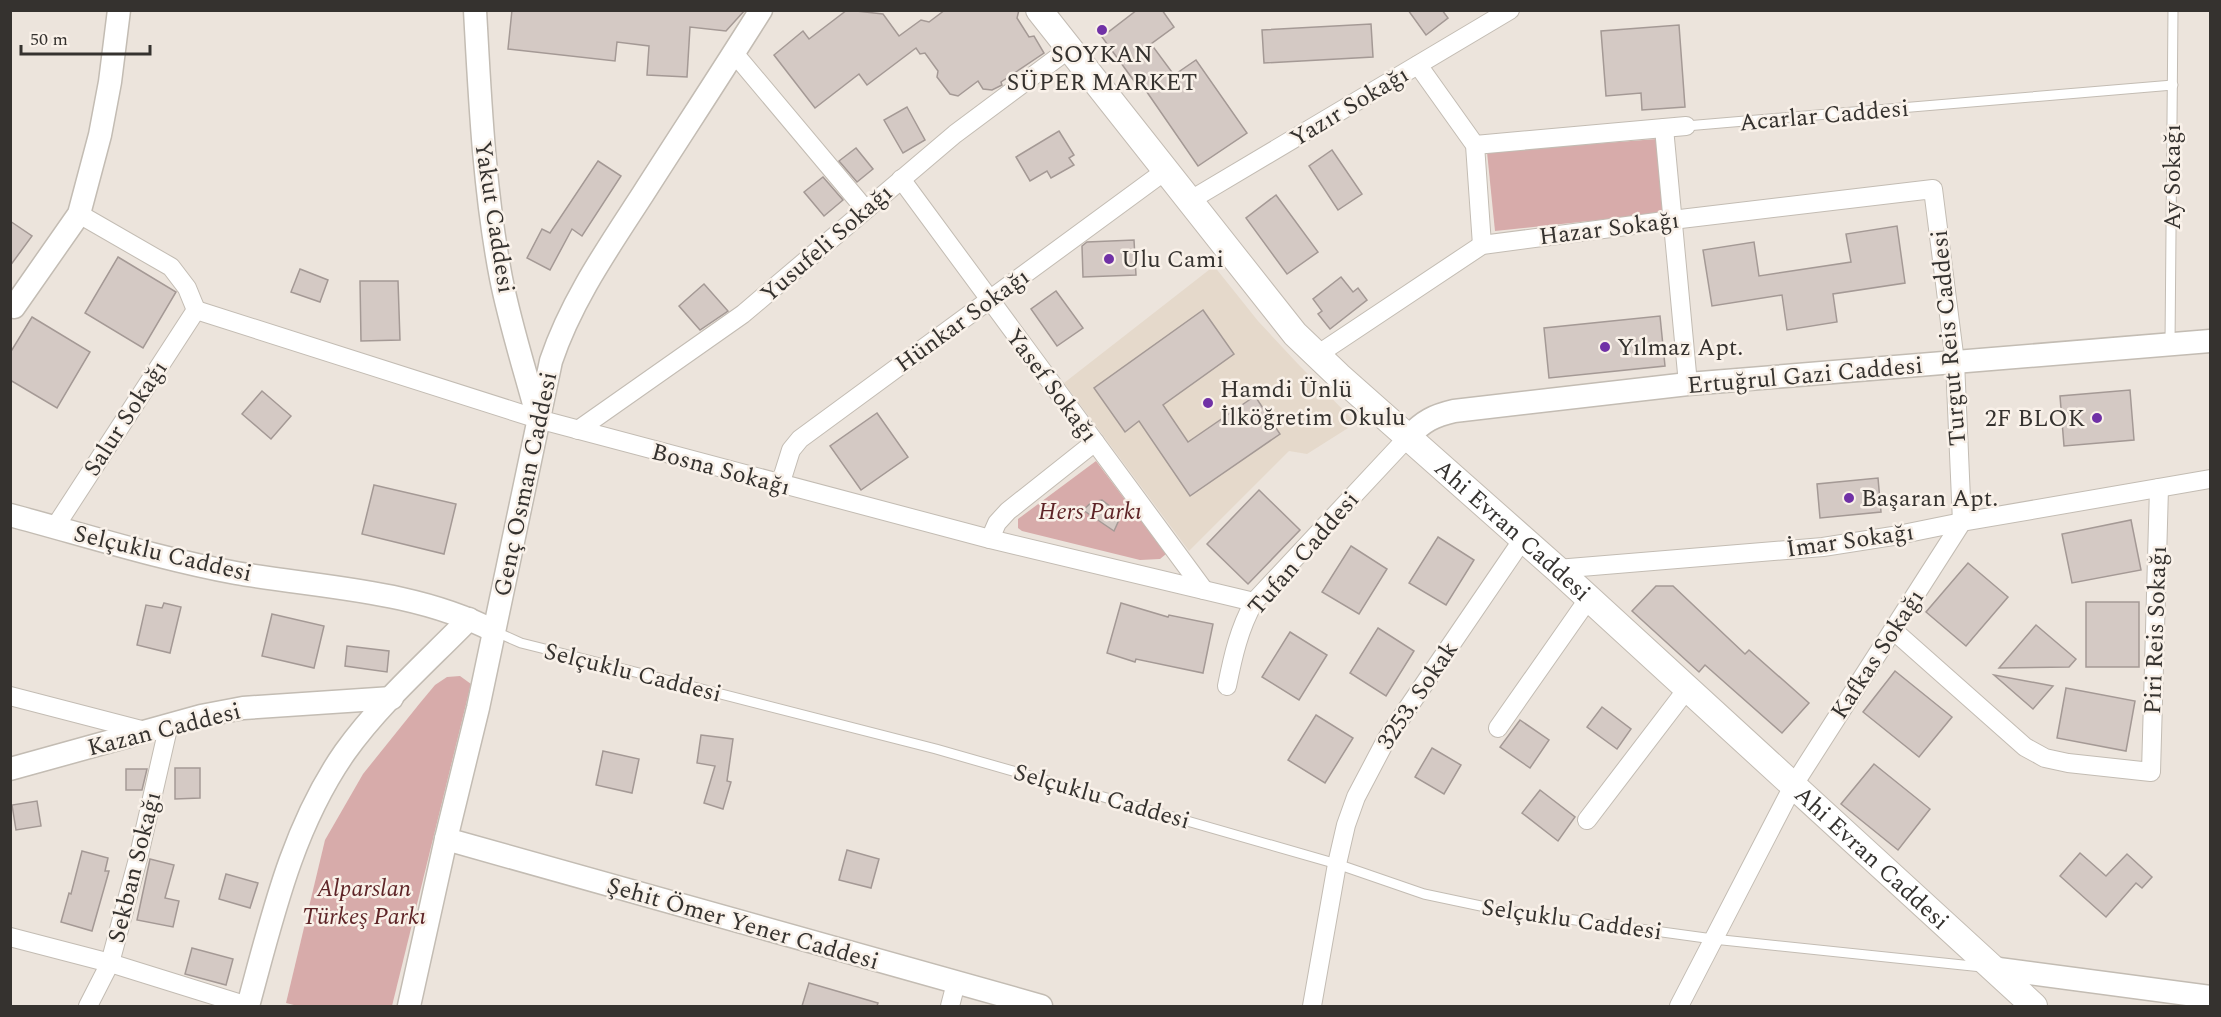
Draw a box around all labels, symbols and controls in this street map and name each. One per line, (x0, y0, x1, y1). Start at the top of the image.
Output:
scale bar (21, 18, 150, 56)
marker: SOYKAN SÜPER MARKET (1095, 23, 1109, 37)
text: 50 m (30, 26, 68, 53)
place label: SOYKAN SÜPER MARKET (1007, 37, 1197, 101)
street label: Yazır Sokağı (1283, 57, 1416, 157)
street label: Acarlar Caddesi (1738, 91, 1910, 141)
street label: Ay Sokağı (2155, 124, 2191, 230)
street label: Yakut Caddesi (464, 138, 524, 296)
street label: Yusufeli Sokağı (753, 176, 901, 312)
street label: Hazar Sokağı (1537, 203, 1681, 255)
street label: Turgut Reis Caddesi (1922, 228, 1976, 447)
place label: Ulu Cami (1121, 242, 1224, 278)
marker: Ulu Cami (1102, 252, 1116, 266)
street label: Hünkar Sokağı (888, 260, 1037, 382)
street label: Yasef Sokağı (996, 321, 1106, 450)
place label: Yılmaz Apt. (1617, 330, 1743, 366)
marker: Yılmaz Apt. (1598, 340, 1612, 354)
street label: Ertuğrul Gazi Caddesi (1686, 348, 1924, 404)
street label: Salur Sokağı (75, 353, 177, 484)
street label: Genç Osman Caddesi (485, 368, 567, 600)
place label: Hamdi Ünlü İlköğretim Okulu (1220, 372, 1405, 436)
marker: Hamdi Ünlü İlköğretim Okulu (1201, 396, 1215, 410)
place label: 2F BLOK (1985, 401, 2085, 437)
marker: 2F BLOK (2090, 411, 2104, 425)
street label: Bosna Sokağı (647, 434, 794, 506)
street label: Ahi Evran Caddesi (1426, 451, 1599, 611)
place label: Başaran Apt. (1861, 481, 1998, 517)
street label: Tufan Caddesi (1239, 483, 1368, 624)
marker: Başaran Apt. (1842, 491, 1856, 505)
park label: Hers Parkı (1038, 494, 1142, 530)
street label: İmar Sokağı (1784, 514, 1916, 568)
street label: Selçuklu Caddesi (70, 516, 255, 592)
street label: Piri Reis Sokağı (2135, 545, 2177, 715)
street label: Kafkas Sokağı (1822, 582, 1934, 727)
street label: Selçuklu Caddesi (540, 633, 725, 712)
street label: 3253. Sokak (1368, 634, 1467, 757)
street label: Kazan Caddesi (84, 694, 245, 766)
street label: Selçuklu Caddesi (1009, 755, 1194, 839)
street label: Ahi Evran Caddesi (1786, 778, 1957, 939)
street label: Sekban Sokağı (99, 788, 171, 947)
street label: Şehit Ömer Yener Caddesi (602, 868, 883, 980)
park label: Alparslan Türkeş Parkı (302, 871, 426, 935)
street label: Selçuklu Caddesi (1479, 889, 1664, 950)

